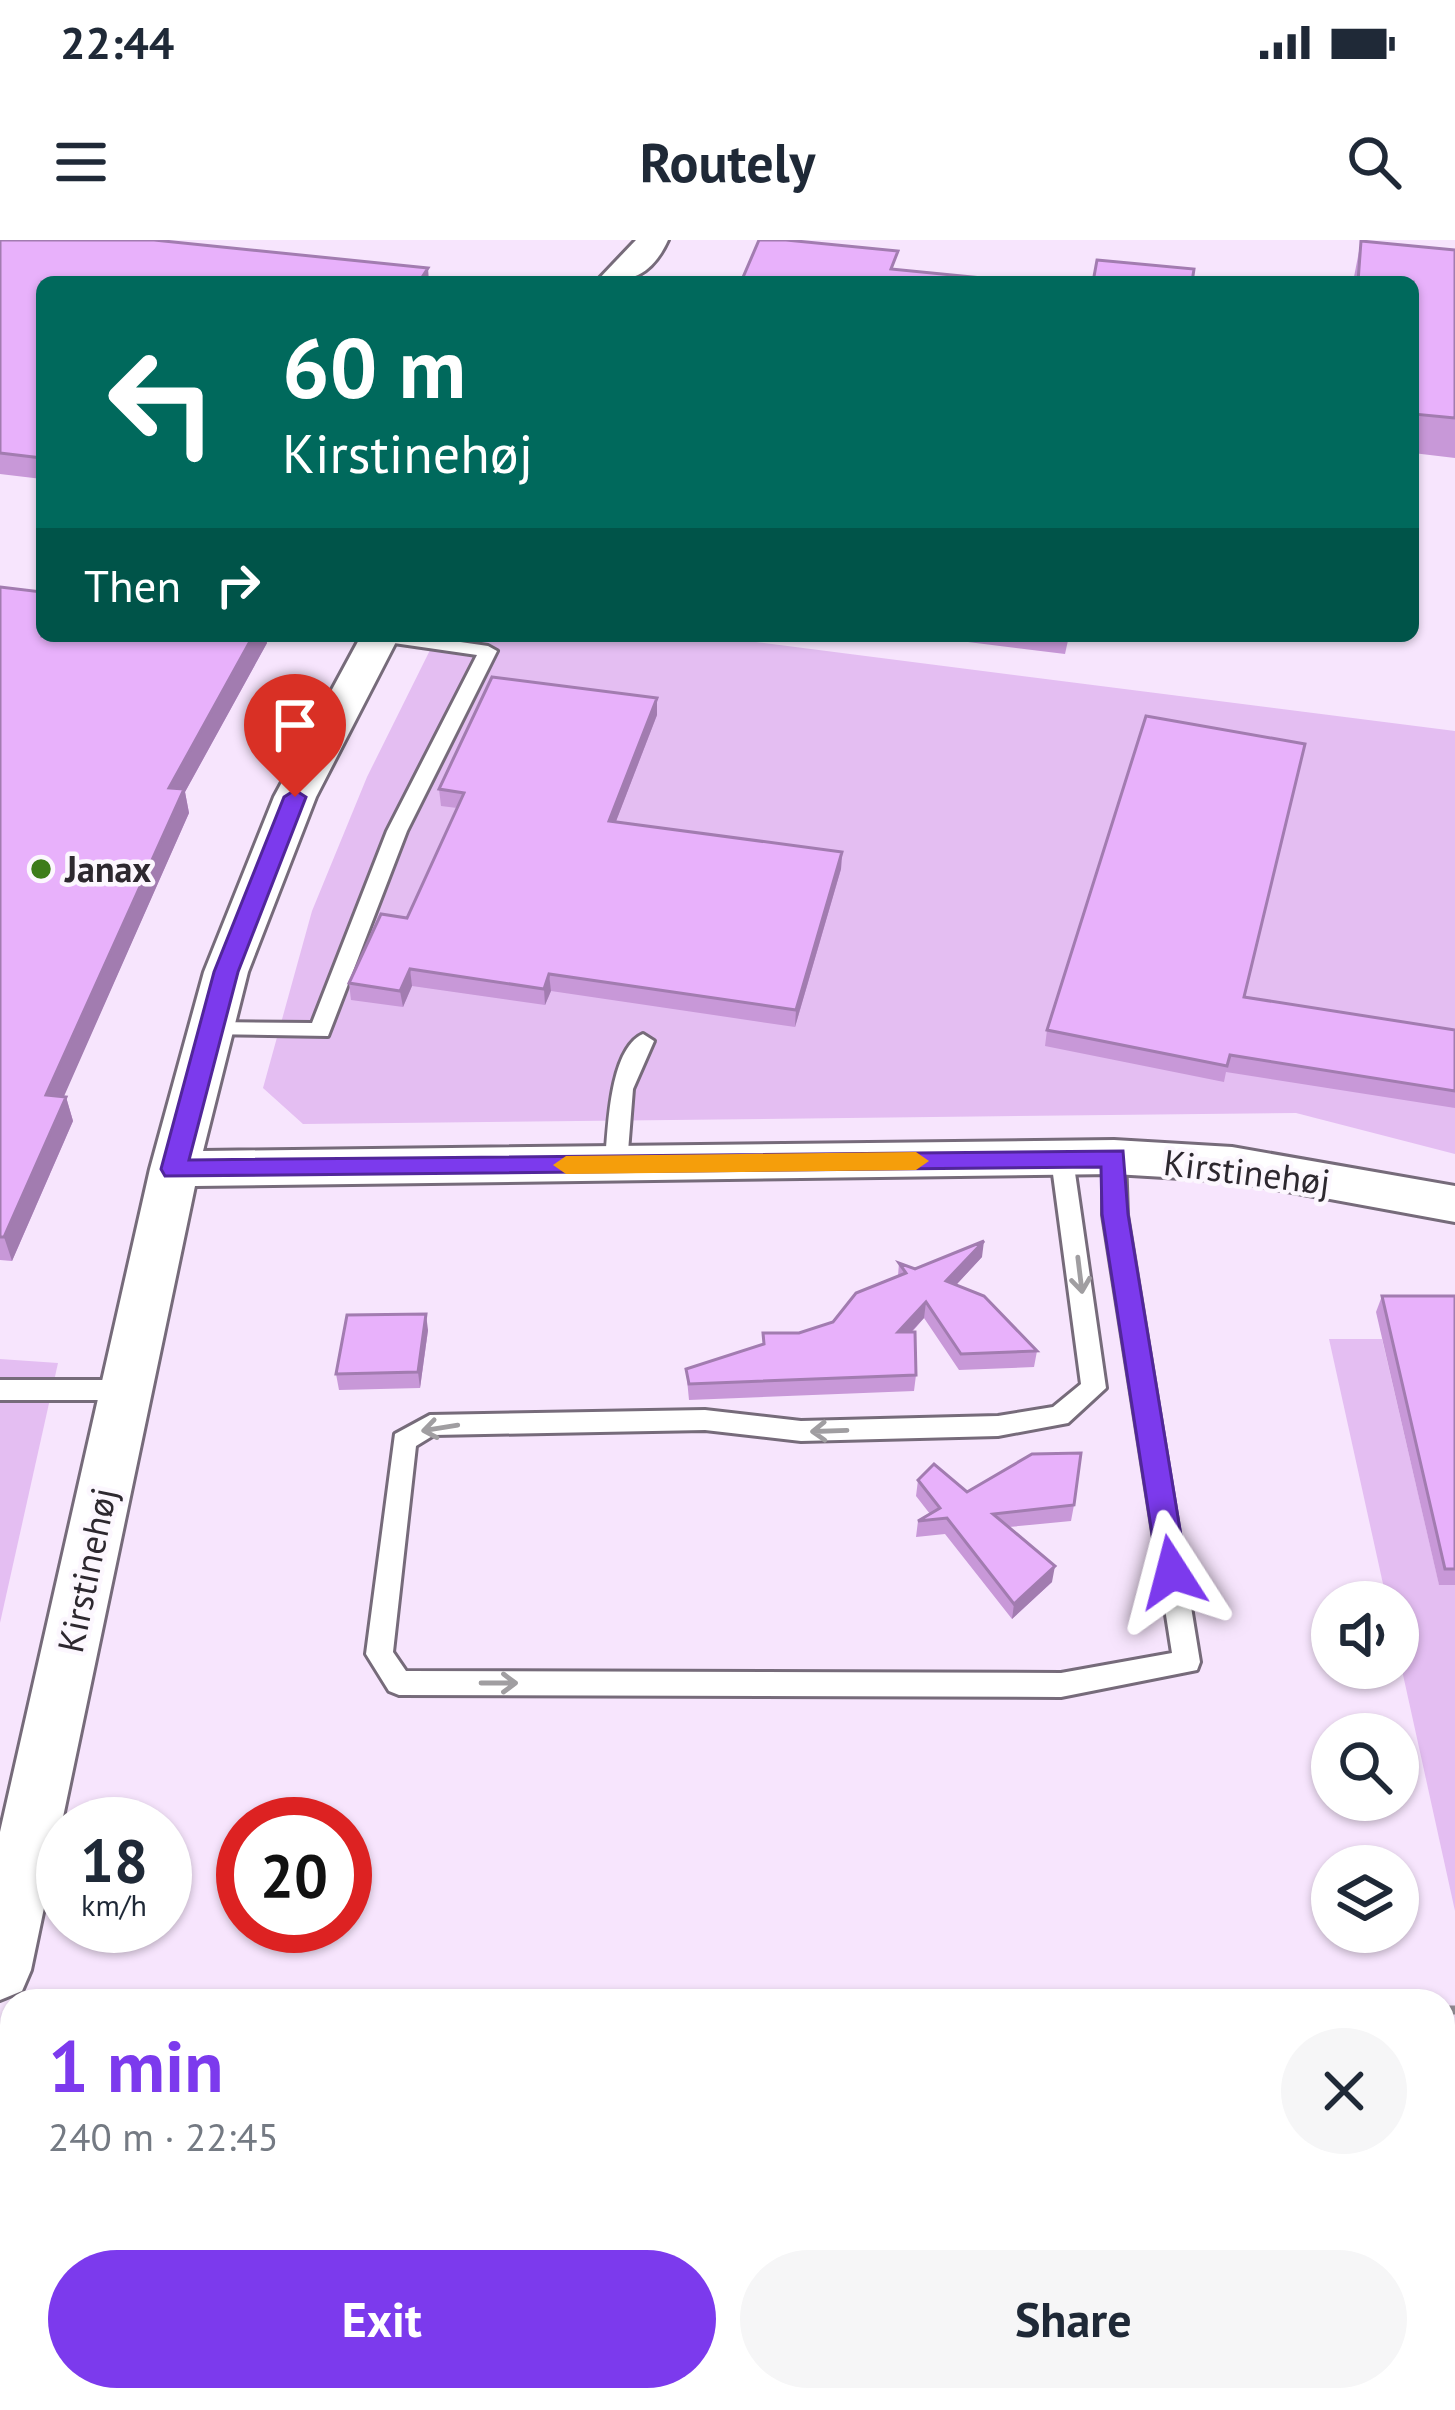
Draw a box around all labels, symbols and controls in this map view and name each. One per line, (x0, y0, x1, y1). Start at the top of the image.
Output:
text: 22:44 (60, 13, 174, 71)
text: Routely (640, 127, 815, 197)
icon: menu (48, 129, 114, 195)
icon: search (1341, 129, 1407, 195)
text: 60 m (282, 312, 466, 421)
icon: left (84, 324, 240, 480)
text: Kirstinehøj (282, 418, 533, 488)
icon: right (205, 552, 271, 618)
text: Then (84, 556, 181, 614)
pin (244, 674, 346, 797)
icon: arrive (262, 692, 328, 758)
place label: Janax (64, 845, 151, 892)
marker: Janax (28, 856, 54, 882)
street label: Kirstinehøj (1161, 1138, 1333, 1205)
one-way arrow (1069, 1255, 1091, 1294)
one-way arrow (421, 1417, 460, 1440)
one-way arrow (810, 1419, 849, 1442)
street label: Kirstinehøj (46, 1483, 127, 1657)
position arrow (1109, 1509, 1235, 1635)
map controls (1311, 1581, 1419, 1953)
button: sound (1311, 1581, 1419, 1689)
one-way arrow (479, 1672, 518, 1694)
button: search (1311, 1713, 1419, 1821)
speed limit sign: 20 (216, 1797, 372, 1953)
text: 18 (80, 1821, 148, 1899)
button: layers (1311, 1845, 1419, 1953)
text: km/h (81, 1885, 147, 1924)
text: 1 min (48, 2019, 224, 2112)
button: close (1281, 2028, 1407, 2154)
text: 240 m · 22:45 (48, 2111, 279, 2162)
button: Exit (48, 2250, 716, 2388)
button: Share (740, 2250, 1407, 2388)

